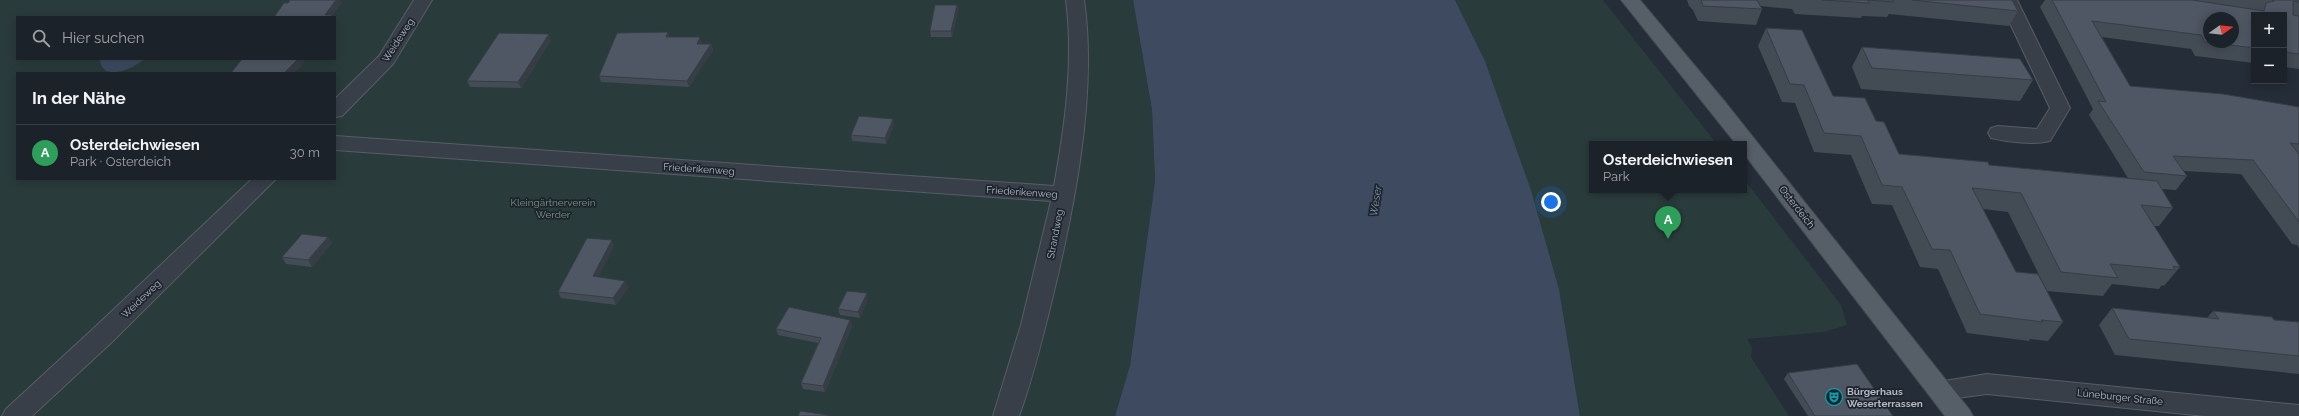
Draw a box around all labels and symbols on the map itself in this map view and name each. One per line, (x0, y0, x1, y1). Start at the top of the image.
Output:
north arrow (2203, 12, 2239, 48)
street label: Weideweg (380, 16, 416, 64)
street label: Friederikenweg (663, 161, 735, 177)
water label: Weser (1367, 183, 1385, 217)
street label: Friederikenweg (986, 184, 1058, 200)
street label: Osterdeich (1777, 184, 1817, 230)
your location (1541, 192, 1561, 212)
park label: Kleingärtnerverein Werder (511, 197, 596, 220)
pin: A (1655, 206, 1681, 239)
street label: Strandweg (1045, 208, 1065, 260)
street label: Weideweg (119, 278, 163, 320)
place label: Bürgerhaus Weserterrassen (1847, 386, 1923, 409)
theatre icon: Bürgerhaus Weserterrassen (1824, 387, 1844, 407)
street label: Lüneburger Straße (2076, 387, 2164, 407)

